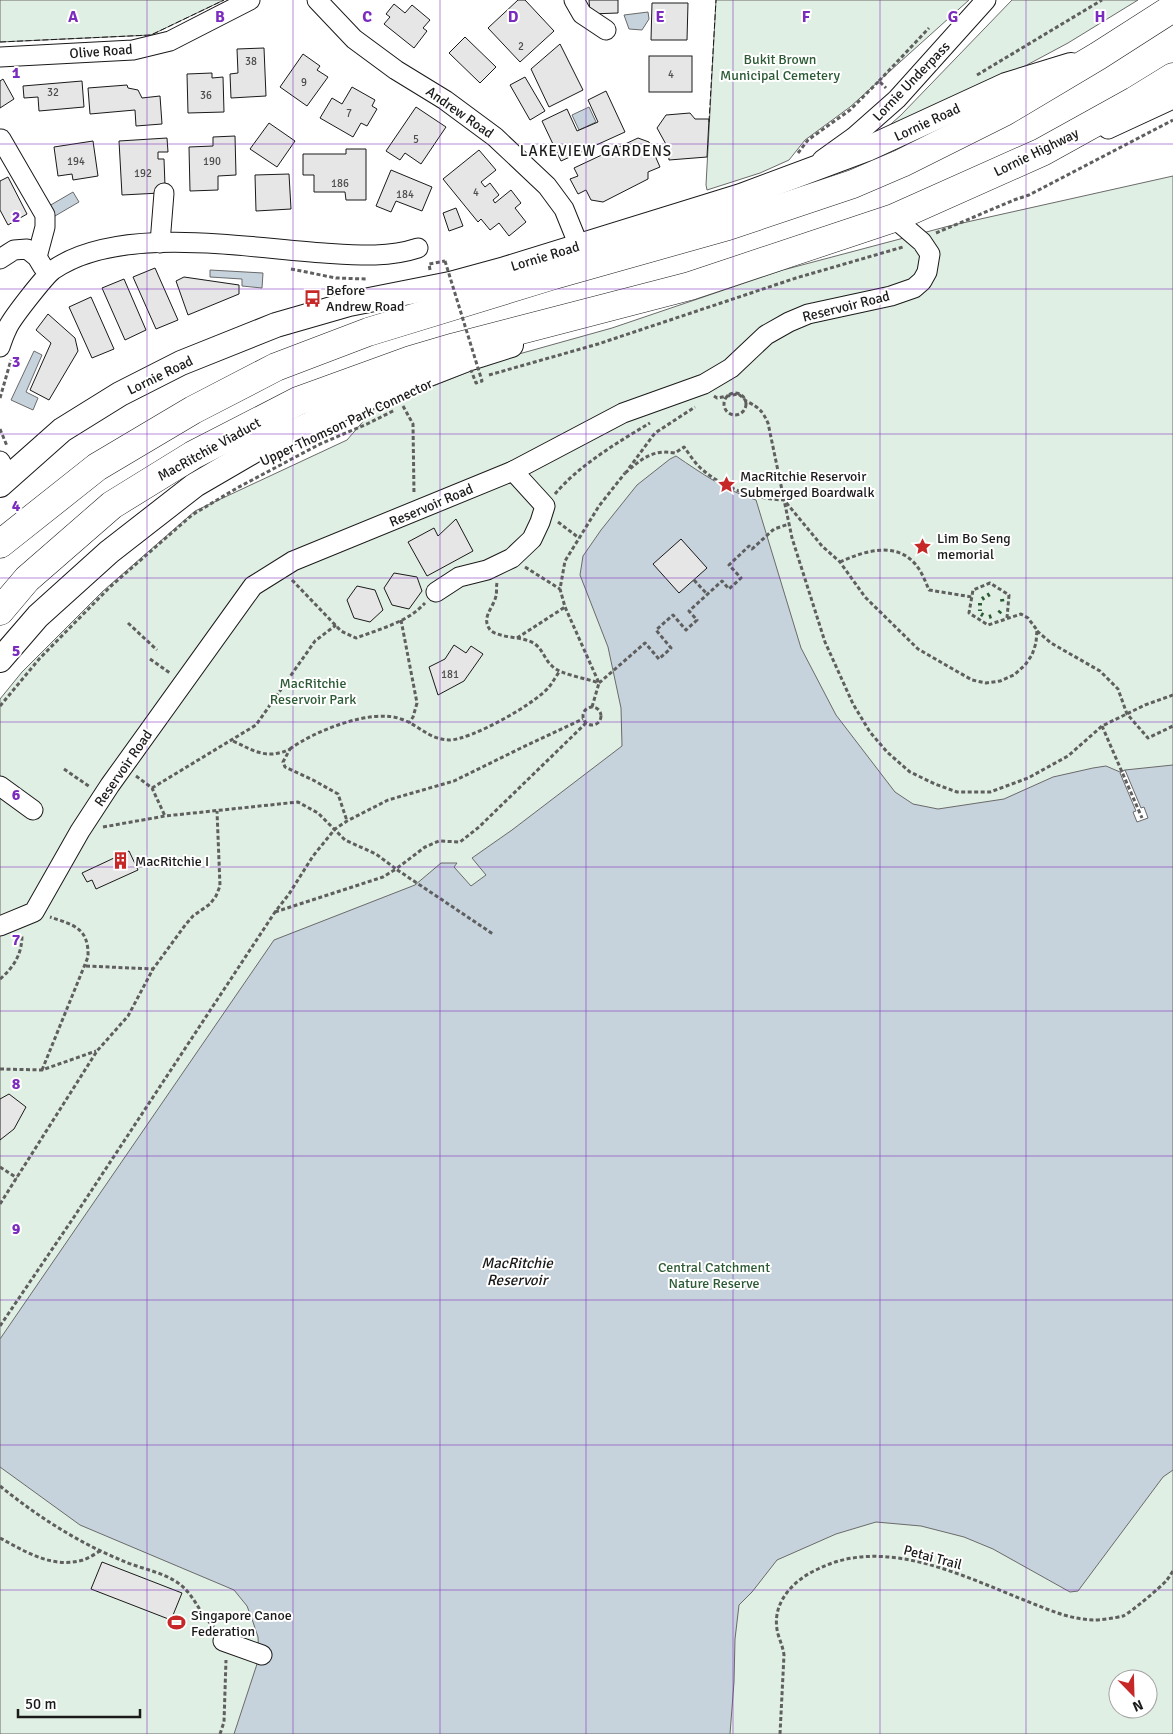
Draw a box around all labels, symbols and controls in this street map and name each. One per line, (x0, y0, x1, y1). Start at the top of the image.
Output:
text: A (68, 7, 79, 27)
text: B (215, 7, 225, 27)
text: C (362, 7, 372, 27)
text: D (508, 7, 519, 27)
text: E (655, 7, 665, 27)
text: F (802, 7, 811, 27)
text: G (948, 7, 958, 27)
text: H (1095, 7, 1105, 27)
street label: Lornie Underpass (869, 38, 954, 125)
house number: 2 (518, 40, 524, 53)
street label: Olive Road (69, 41, 133, 62)
park label: Bukit Brown Municipal Cemetery (720, 51, 840, 84)
house number: 38 (245, 55, 257, 68)
text: 1 (12, 63, 21, 83)
house number: 4 (668, 68, 674, 81)
house number: 9 (301, 76, 307, 89)
street label: Andrew Road (423, 83, 497, 142)
house number: 32 (47, 86, 59, 99)
house number: 36 (200, 89, 212, 102)
street label: Lornie Road (892, 100, 963, 145)
house number: 7 (346, 107, 352, 120)
street label: Lornie Highway (991, 124, 1082, 180)
house number: 5 (413, 133, 419, 146)
district label: LAKEVIEW GARDENS (520, 142, 672, 160)
house number: 194 (67, 155, 85, 168)
house number: 190 (203, 155, 221, 168)
house number: 192 (134, 167, 152, 180)
house number: 186 (331, 177, 349, 190)
house number: 4 (473, 186, 479, 199)
house number: 184 (396, 188, 414, 201)
text: 2 (12, 207, 20, 227)
street label: Lornie Road (509, 238, 582, 275)
place label: Before Andrew Road (326, 282, 405, 315)
street label: Reservoir Road (801, 287, 892, 326)
bus stop icon: Before Andrew Road (302, 288, 322, 308)
text: 3 (12, 352, 20, 372)
street label: Lornie Road (125, 352, 196, 399)
street label: Upper Thomson Park Connector (257, 375, 436, 470)
street label: MacRitchie Viaduct (155, 414, 264, 485)
place label: MacRitchie Reservoir Submerged Boardwalk (740, 468, 874, 501)
place icon: MacRitchie Reservoir Submerged Boardwalk (716, 474, 736, 494)
street label: Reservoir Road (387, 480, 476, 531)
text: 4 (12, 496, 21, 516)
place label: Lim Bo Seng memorial (937, 530, 1011, 563)
place icon: Lim Bo Seng memorial (913, 536, 933, 556)
text: 5 (12, 641, 20, 661)
house number: 181 (441, 668, 459, 681)
park label: MacRitchie Reservoir Park (270, 675, 356, 708)
street label: Reservoir Road (91, 727, 156, 810)
text: 6 (12, 785, 21, 805)
building icon: MacRitchie I (111, 851, 131, 871)
place label: MacRitchie I (135, 853, 209, 870)
text: 7 (12, 930, 21, 950)
text: 8 (12, 1074, 21, 1094)
text: 9 (12, 1219, 21, 1239)
water label: MacRitchie Reservoir (481, 1254, 554, 1289)
park label: Central Catchment Nature Reserve (658, 1259, 770, 1292)
street label: Petai Trail (902, 1542, 964, 1573)
place label: Singapore Canoe Federation (191, 1607, 292, 1640)
sports icon: Singapore Canoe Federation (167, 1613, 187, 1633)
north arrow (1108, 1669, 1158, 1719)
scale bar (18, 1686, 140, 1718)
text: 50 m (25, 1695, 56, 1713)
text: N (1130, 1696, 1146, 1715)

